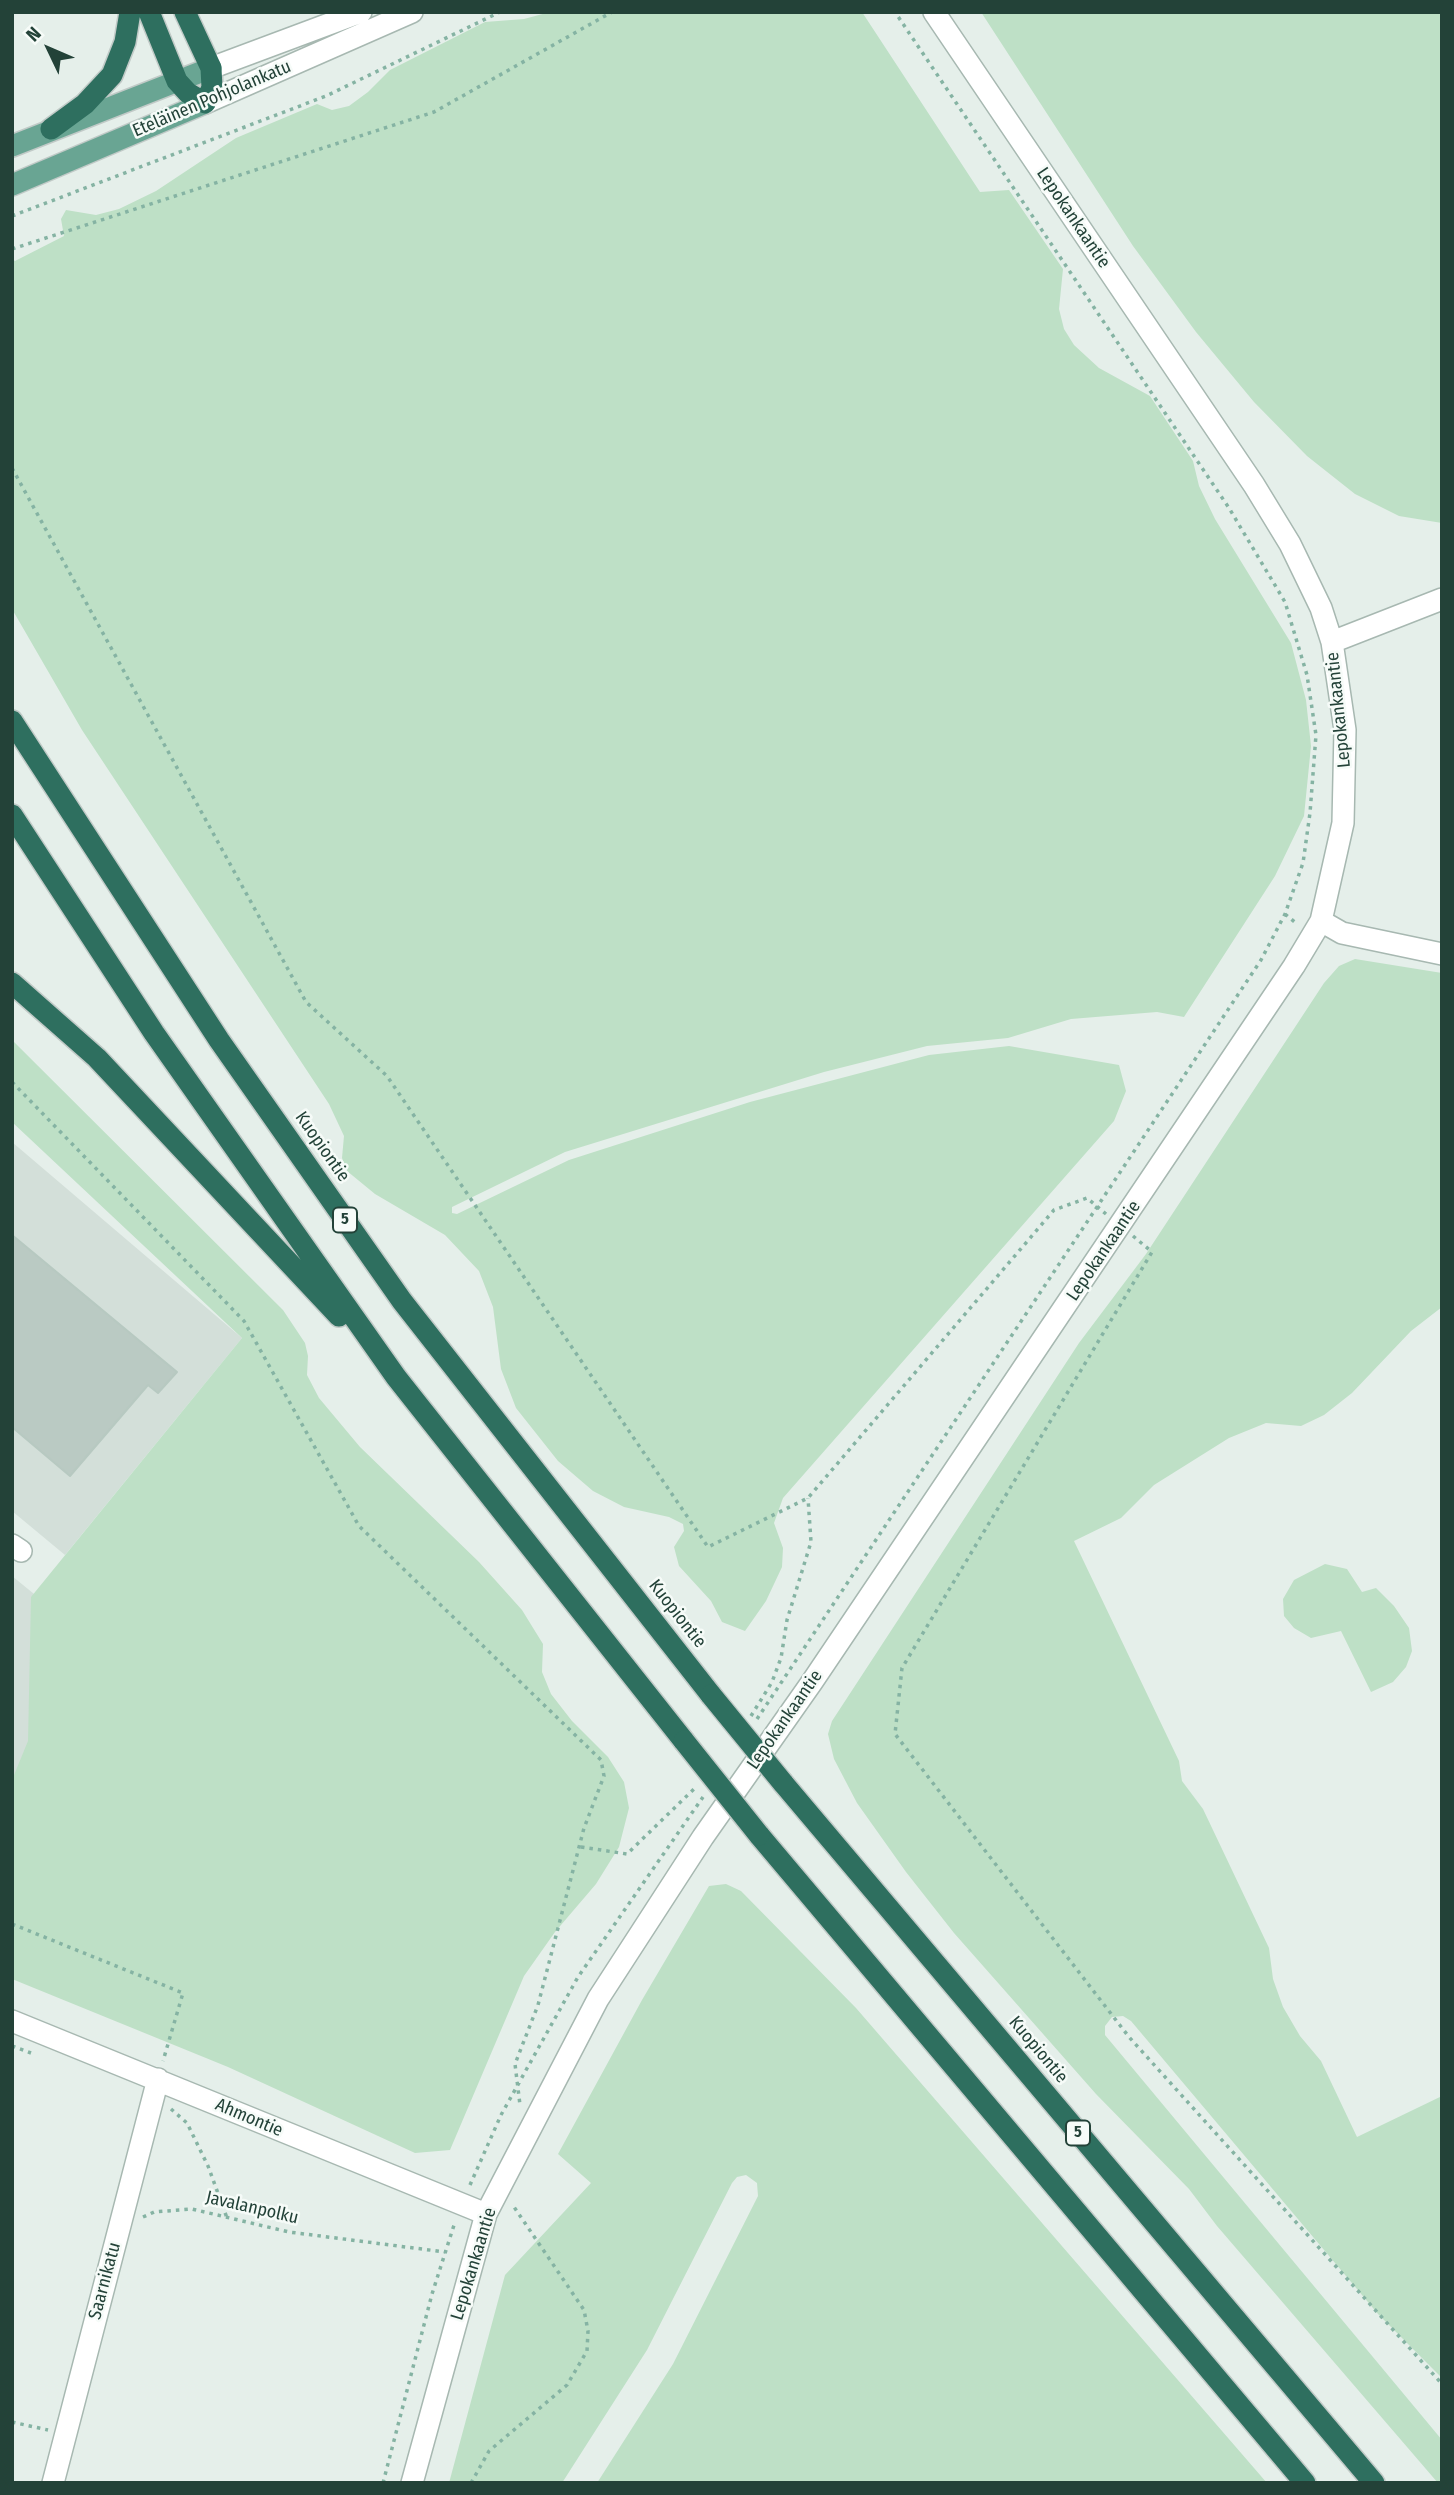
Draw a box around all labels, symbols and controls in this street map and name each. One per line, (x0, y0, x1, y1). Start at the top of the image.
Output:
north arrow (14, 14, 84, 84)
text: N (21, 22, 46, 46)
street label: Eteläinen Pohjolankatu (130, 56, 294, 142)
street label: Lepokankaantie (1031, 164, 1115, 272)
street label: Lepokankaantie (1322, 651, 1356, 769)
street label: Kuopiontie (290, 1108, 354, 1186)
street label: Lepokankaantie (1062, 1197, 1146, 1305)
road number: 5 (333, 1208, 357, 1232)
street label: Kuopiontie (644, 1576, 710, 1652)
street label: Lepokankaantie (743, 1666, 827, 1774)
street label: Kuopiontie (1004, 2012, 1072, 2088)
street label: Ahmontie (212, 2094, 286, 2142)
road number: 5 (1066, 2120, 1090, 2146)
street label: Javalanpolku (204, 2187, 300, 2229)
street label: Lepokankaantie (447, 2205, 501, 2323)
street label: Saarnikatu (84, 2240, 126, 2322)

